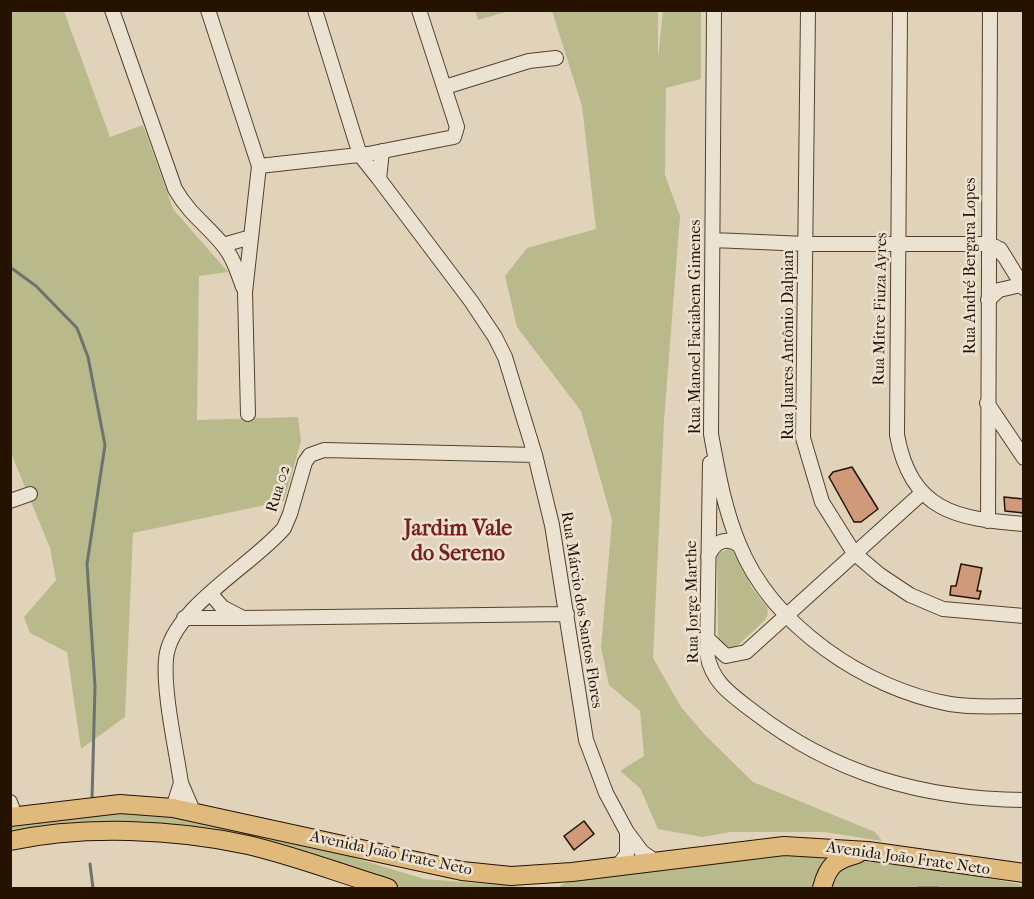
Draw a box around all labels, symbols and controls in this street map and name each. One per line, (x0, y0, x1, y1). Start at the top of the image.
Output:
street label: Rua André Bergara Lopes (961, 178, 981, 354)
street label: Rua Manoel Faciabem Gimenes (686, 220, 706, 434)
street label: Rua Mitre Fiuza Ayres (870, 232, 892, 386)
street label: Rua Juares Antônio Dalpian (779, 250, 799, 440)
street label: Rua 02 (263, 463, 295, 515)
street label: Rua Márcio dos Santos Flores (556, 510, 606, 710)
district label: Jardim Vale do Sereno (404, 517, 512, 568)
street label: Rua Jorge Marthe (682, 540, 704, 664)
street label: Avenida João Frate Neto (308, 827, 474, 881)
street label: Avenida João Frate Neto (825, 838, 991, 880)

